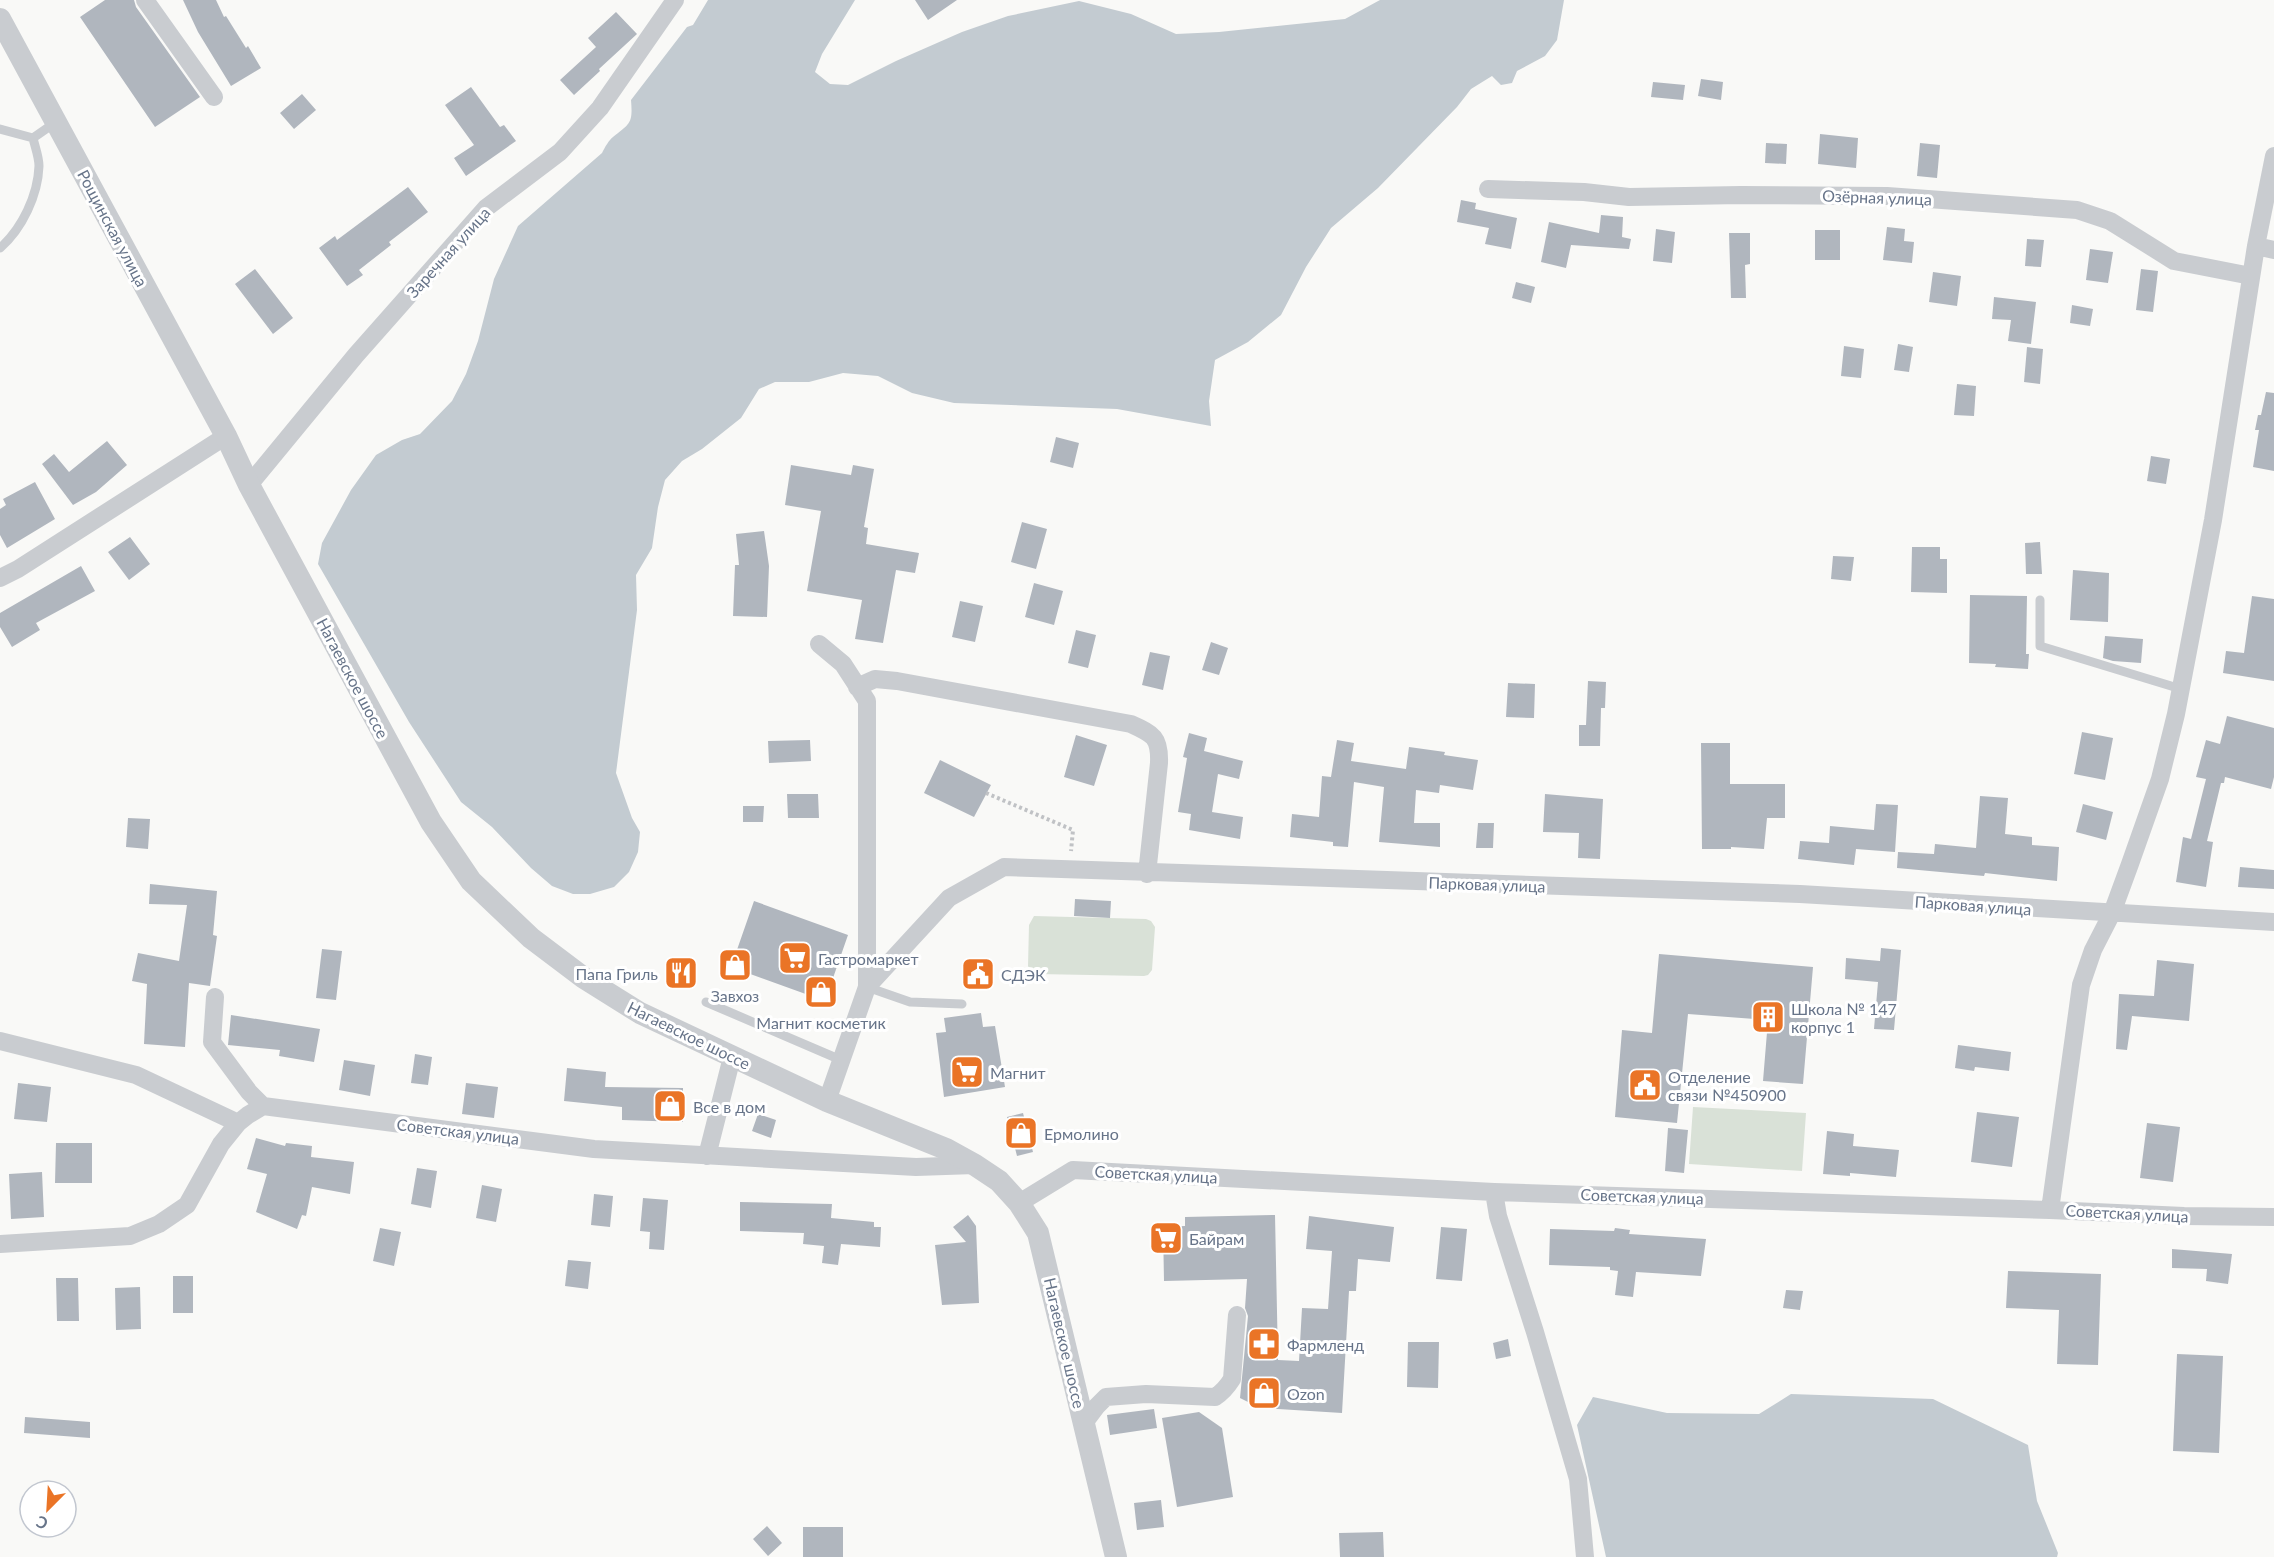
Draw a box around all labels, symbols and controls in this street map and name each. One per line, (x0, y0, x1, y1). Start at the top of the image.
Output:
street label: Рощинская улица (74, 166, 152, 290)
street label: Озёрная улица (1822, 186, 1932, 208)
street label: Заречная улица (402, 203, 494, 301)
street label: Нагаевское шоссе (313, 615, 393, 741)
street label: Парковая улица (1428, 872, 1546, 896)
street label: Парковая улица (1914, 891, 2032, 919)
supermarket icon: Гастромаркет (777, 940, 813, 976)
shop icon: Завхоз (717, 947, 753, 983)
place label: Гастромаркет (818, 949, 919, 968)
restaurant icon: Папа Гриль (663, 955, 699, 991)
public building icon: СДЭК (960, 956, 996, 992)
place label: Папа Гриль (576, 964, 658, 983)
place label: СДЭК (1001, 965, 1046, 984)
shop icon: Магнит косметик (803, 974, 839, 1010)
place label: Завхоз (711, 986, 759, 1005)
street label: Нагаевское шоссе (625, 997, 753, 1073)
building icon: Школа № 147 корпус 1 (1750, 999, 1786, 1035)
place label: Школа № 147 корпус 1 (1791, 999, 1897, 1036)
place label: Магнит косметик (756, 1013, 886, 1032)
supermarket icon: Магнит (949, 1054, 985, 1090)
place label: Магнит (990, 1063, 1046, 1082)
public building icon: Отделение связи №450900 (1627, 1067, 1663, 1103)
place label: Отделение связи №450900 (1668, 1067, 1786, 1104)
shop icon: Все в дом (652, 1088, 688, 1124)
place label: Все в дом (693, 1097, 765, 1116)
street label: Советская улица (396, 1114, 520, 1148)
shop icon: Ермолино (1003, 1115, 1039, 1151)
place label: Ермолино (1044, 1124, 1119, 1143)
street label: Советская улица (1094, 1161, 1218, 1187)
street label: Советская улица (1580, 1184, 1704, 1208)
street label: Советская улица (2065, 1200, 2189, 1226)
supermarket icon: Байрам (1148, 1220, 1184, 1256)
place label: Байрам (1189, 1229, 1244, 1248)
street label: Нагаевское шоссе (1041, 1276, 1089, 1410)
pharmacy icon: Фармленд (1246, 1326, 1282, 1362)
place label: Фармленд (1287, 1335, 1364, 1354)
shop icon: Ozon (1246, 1375, 1282, 1411)
place label: Ozon (1287, 1384, 1325, 1403)
north arrow (18, 1479, 78, 1539)
text: С (33, 1512, 50, 1534)

